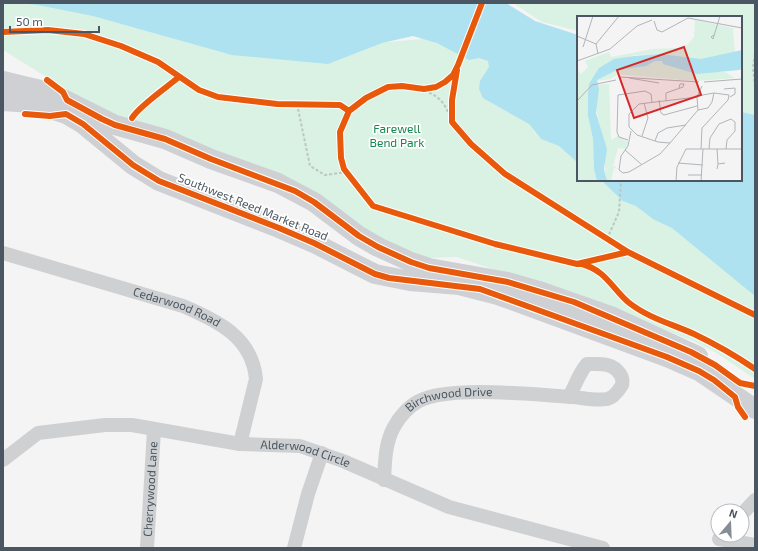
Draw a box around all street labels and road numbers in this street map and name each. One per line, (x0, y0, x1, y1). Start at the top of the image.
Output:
street label: Southwest Reed Market Road (176, 170, 330, 243)
street label: Cedarwood Road (132, 284, 223, 329)
street label: Birchwood Drive (402, 384, 493, 414)
street label: Alderwood Circle (260, 437, 353, 469)
street label: Cherrywood Lane (140, 441, 159, 537)

